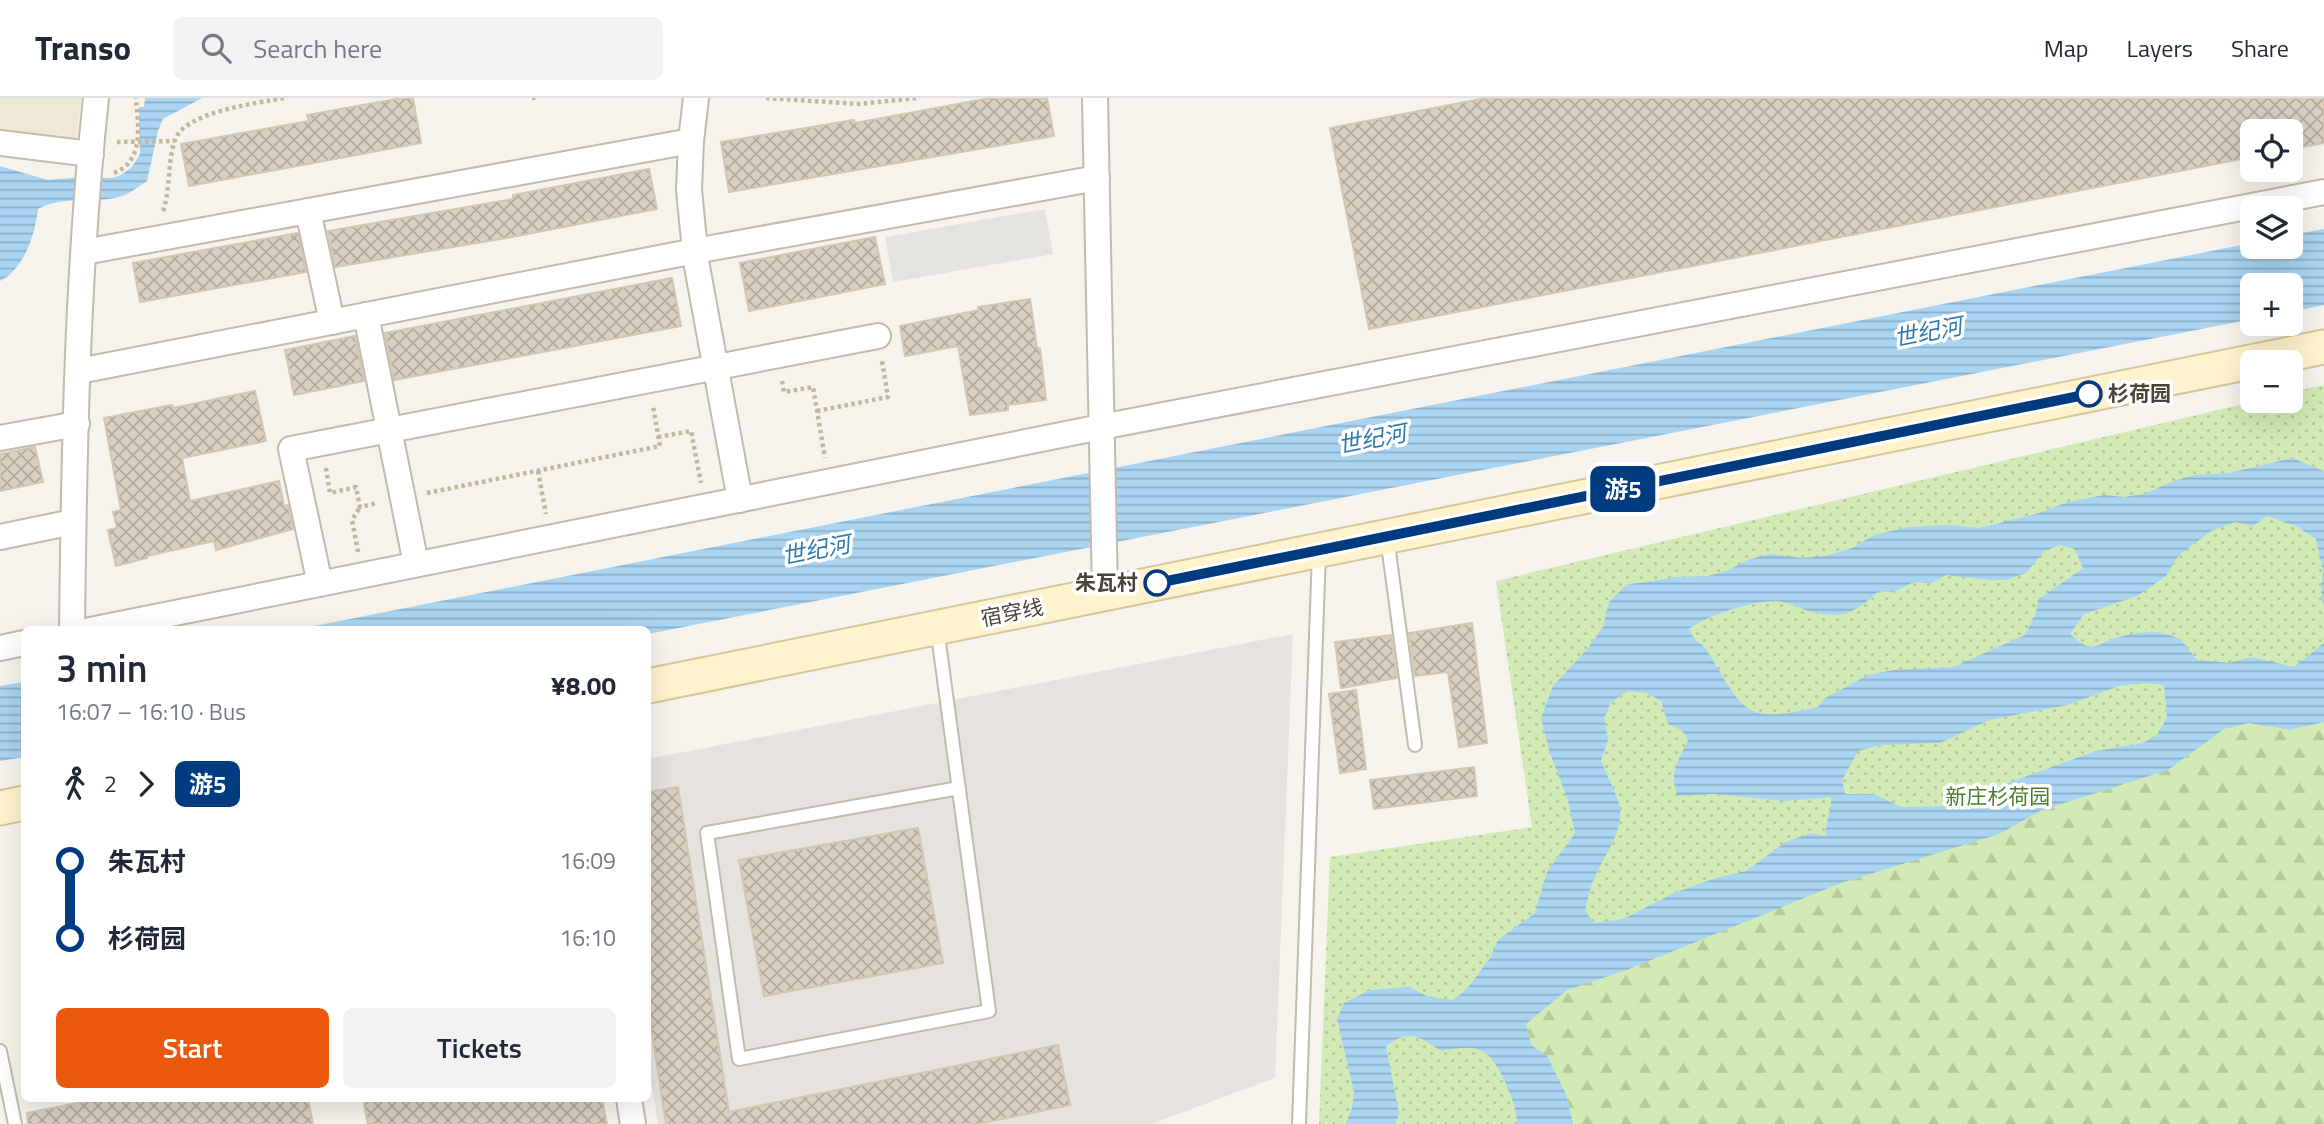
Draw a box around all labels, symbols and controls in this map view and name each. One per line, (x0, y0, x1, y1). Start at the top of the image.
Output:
search box (173, 17, 663, 80)
text: Transo (35, 23, 131, 73)
icon: search (197, 29, 235, 67)
text: Search here (253, 29, 382, 68)
text: Map (2044, 30, 2089, 66)
text: Layers (2127, 30, 2193, 66)
text: Share (2231, 30, 2289, 66)
map controls (2240, 119, 2303, 413)
button: locate (2240, 119, 2303, 182)
button: layers (2240, 196, 2303, 259)
button: + (2240, 273, 2303, 336)
water label: 世纪河 (1891, 307, 1969, 355)
button: − (2240, 350, 2303, 413)
place label: 杉荷园 (2108, 377, 2171, 409)
marker: 杉荷园 (2076, 381, 2102, 407)
water label: 世纪河 (1335, 414, 1413, 462)
line badge: 游5 (1592, 466, 1654, 512)
text: 游5 (1604, 471, 1642, 507)
water label: 世纪河 (779, 525, 857, 573)
place label: 朱瓦村 (1075, 566, 1138, 598)
marker: 朱瓦村 (1144, 570, 1170, 596)
street label: 宿穿线 (978, 590, 1046, 634)
text: 3 min (56, 639, 147, 697)
text: ¥8.00 (551, 666, 616, 705)
text: 16:07 – 16:10 · Bus (56, 694, 246, 729)
icon: walk (56, 765, 94, 803)
icon: forward (127, 765, 165, 803)
text: 2 (104, 766, 117, 801)
text: 游5 (189, 766, 226, 802)
park label: 新庄杉荷园 (1946, 780, 2051, 812)
text: 朱瓦村 (108, 842, 186, 881)
text: 16:09 (559, 843, 616, 878)
text: 杉荷园 (108, 919, 186, 958)
text: 16:10 (559, 920, 616, 955)
button: Start (56, 1008, 329, 1088)
button: Tickets (343, 1008, 616, 1088)

